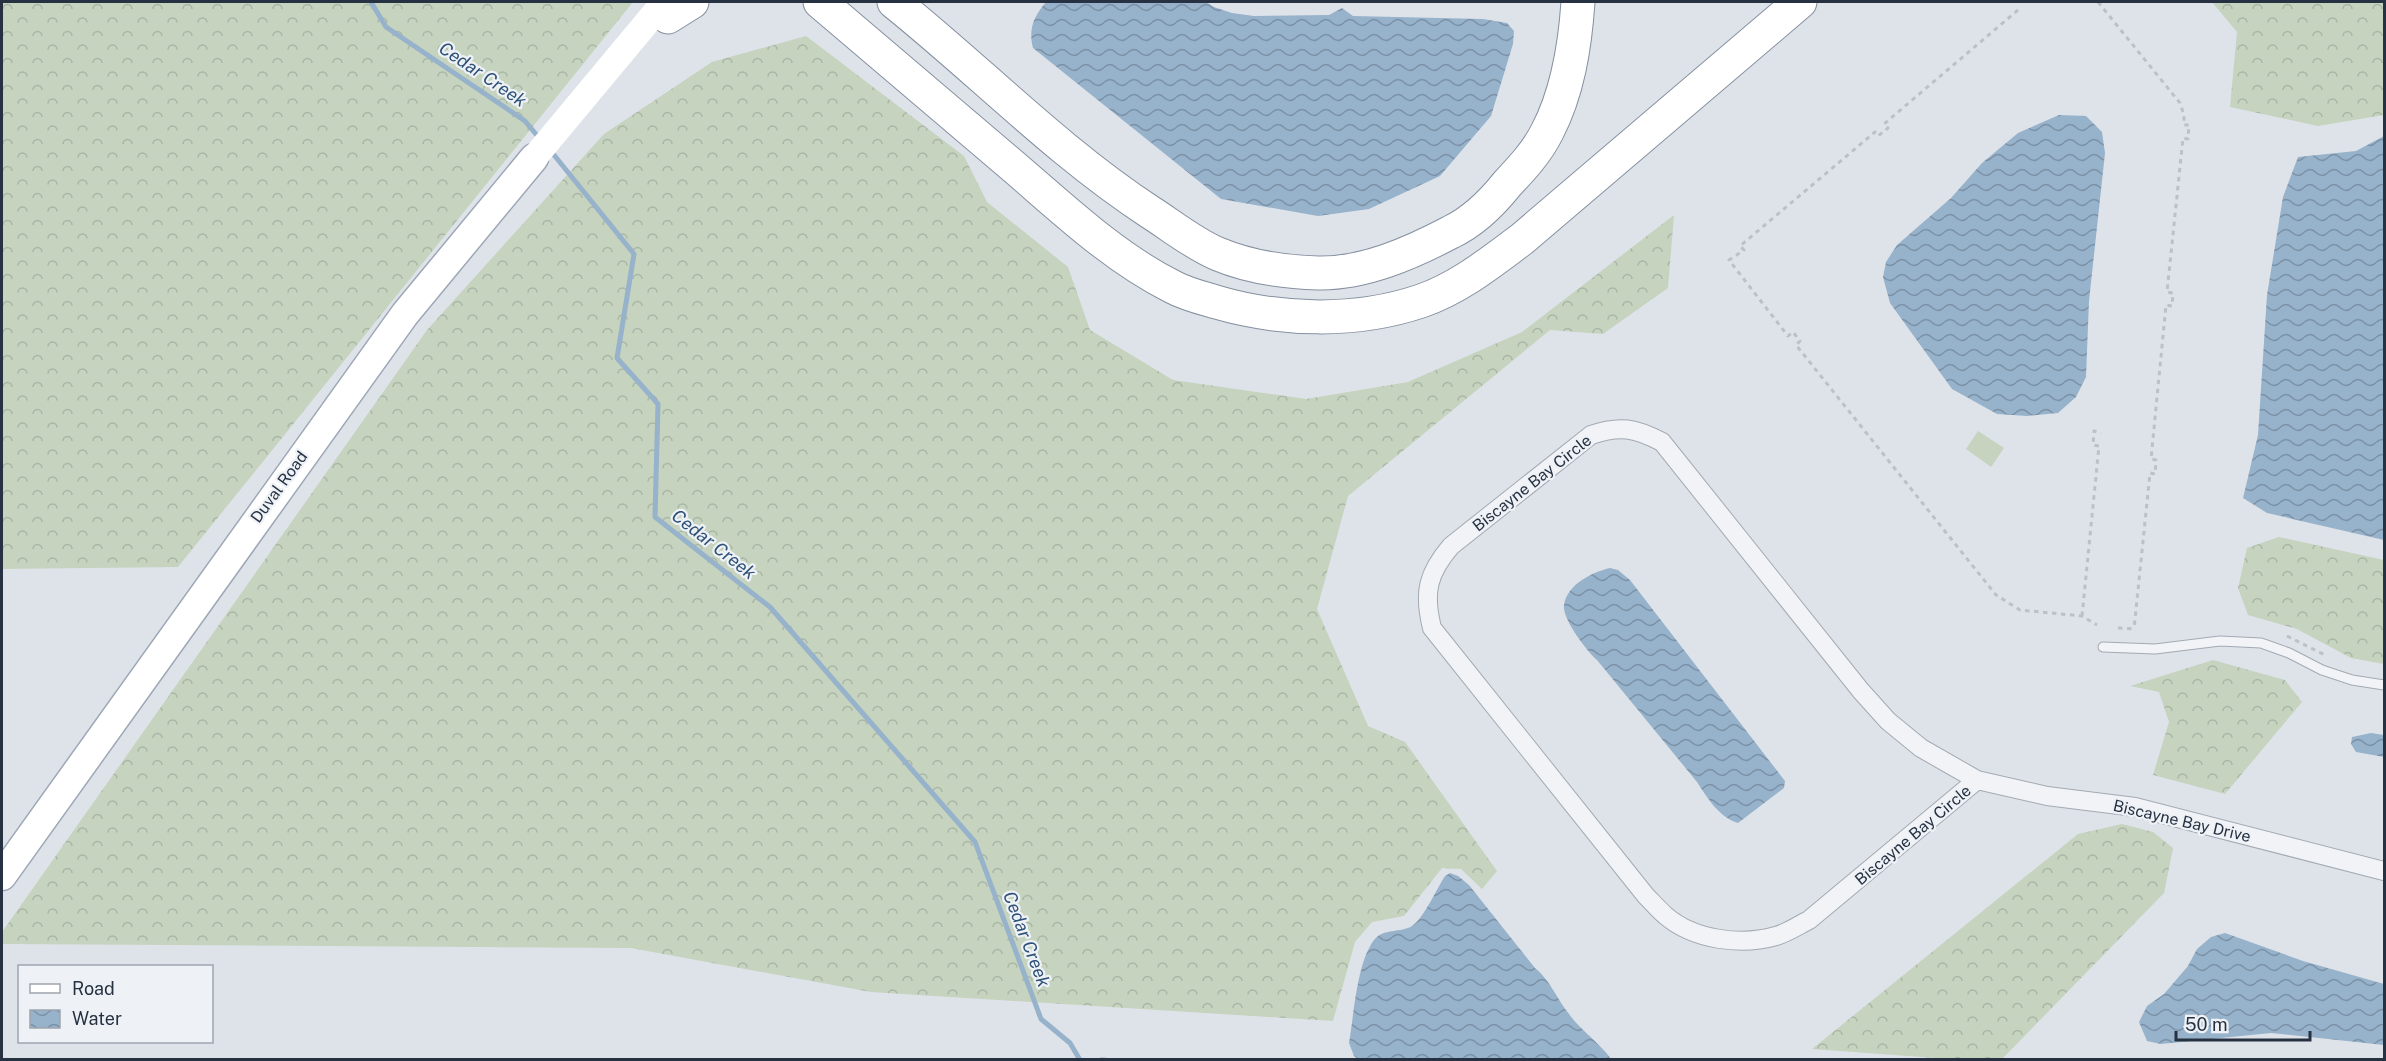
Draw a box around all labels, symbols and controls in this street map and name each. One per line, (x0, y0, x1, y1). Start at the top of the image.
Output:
water label: Cedar Creek (435, 37, 531, 111)
street label: Biscayne Bay Circle (1469, 431, 1595, 535)
street label: Duval Road (247, 448, 311, 526)
water label: Cedar Creek (668, 505, 760, 583)
street label: Biscayne Bay Circle (1851, 781, 1975, 889)
street label: Biscayne Bay Drive (2111, 796, 2253, 846)
water label: Cedar Creek (999, 888, 1055, 990)
legend (18, 965, 213, 1043)
text: Road (72, 978, 115, 999)
scale bar (2176, 1004, 2310, 1042)
text: Water (72, 1008, 122, 1029)
text: 50 m (2185, 1014, 2228, 1035)

